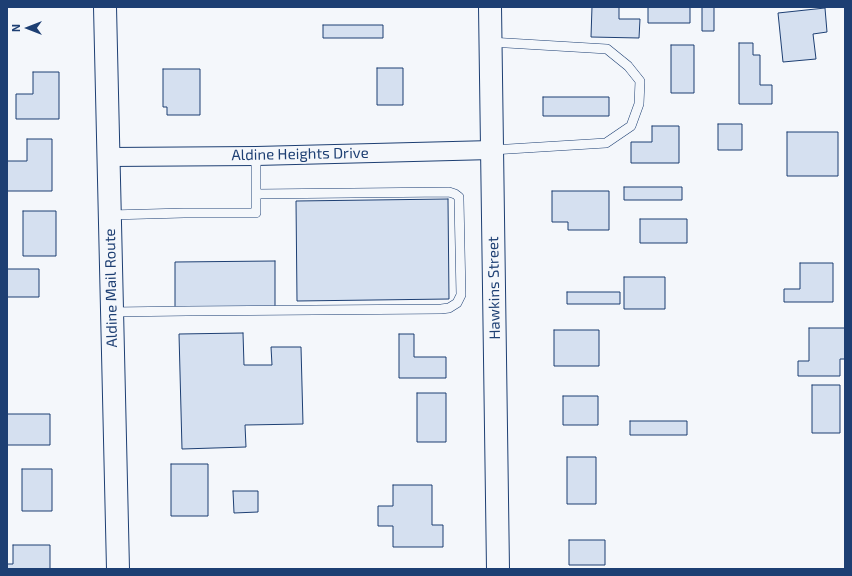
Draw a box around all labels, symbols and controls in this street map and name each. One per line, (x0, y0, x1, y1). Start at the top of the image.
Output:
north arrow (8, 8, 48, 48)
text: N (9, 24, 22, 32)
street label: Aldine Heights Drive (231, 144, 369, 164)
street label: Aldine Mail Route (101, 228, 121, 348)
street label: Hawkins Street (484, 236, 504, 340)

